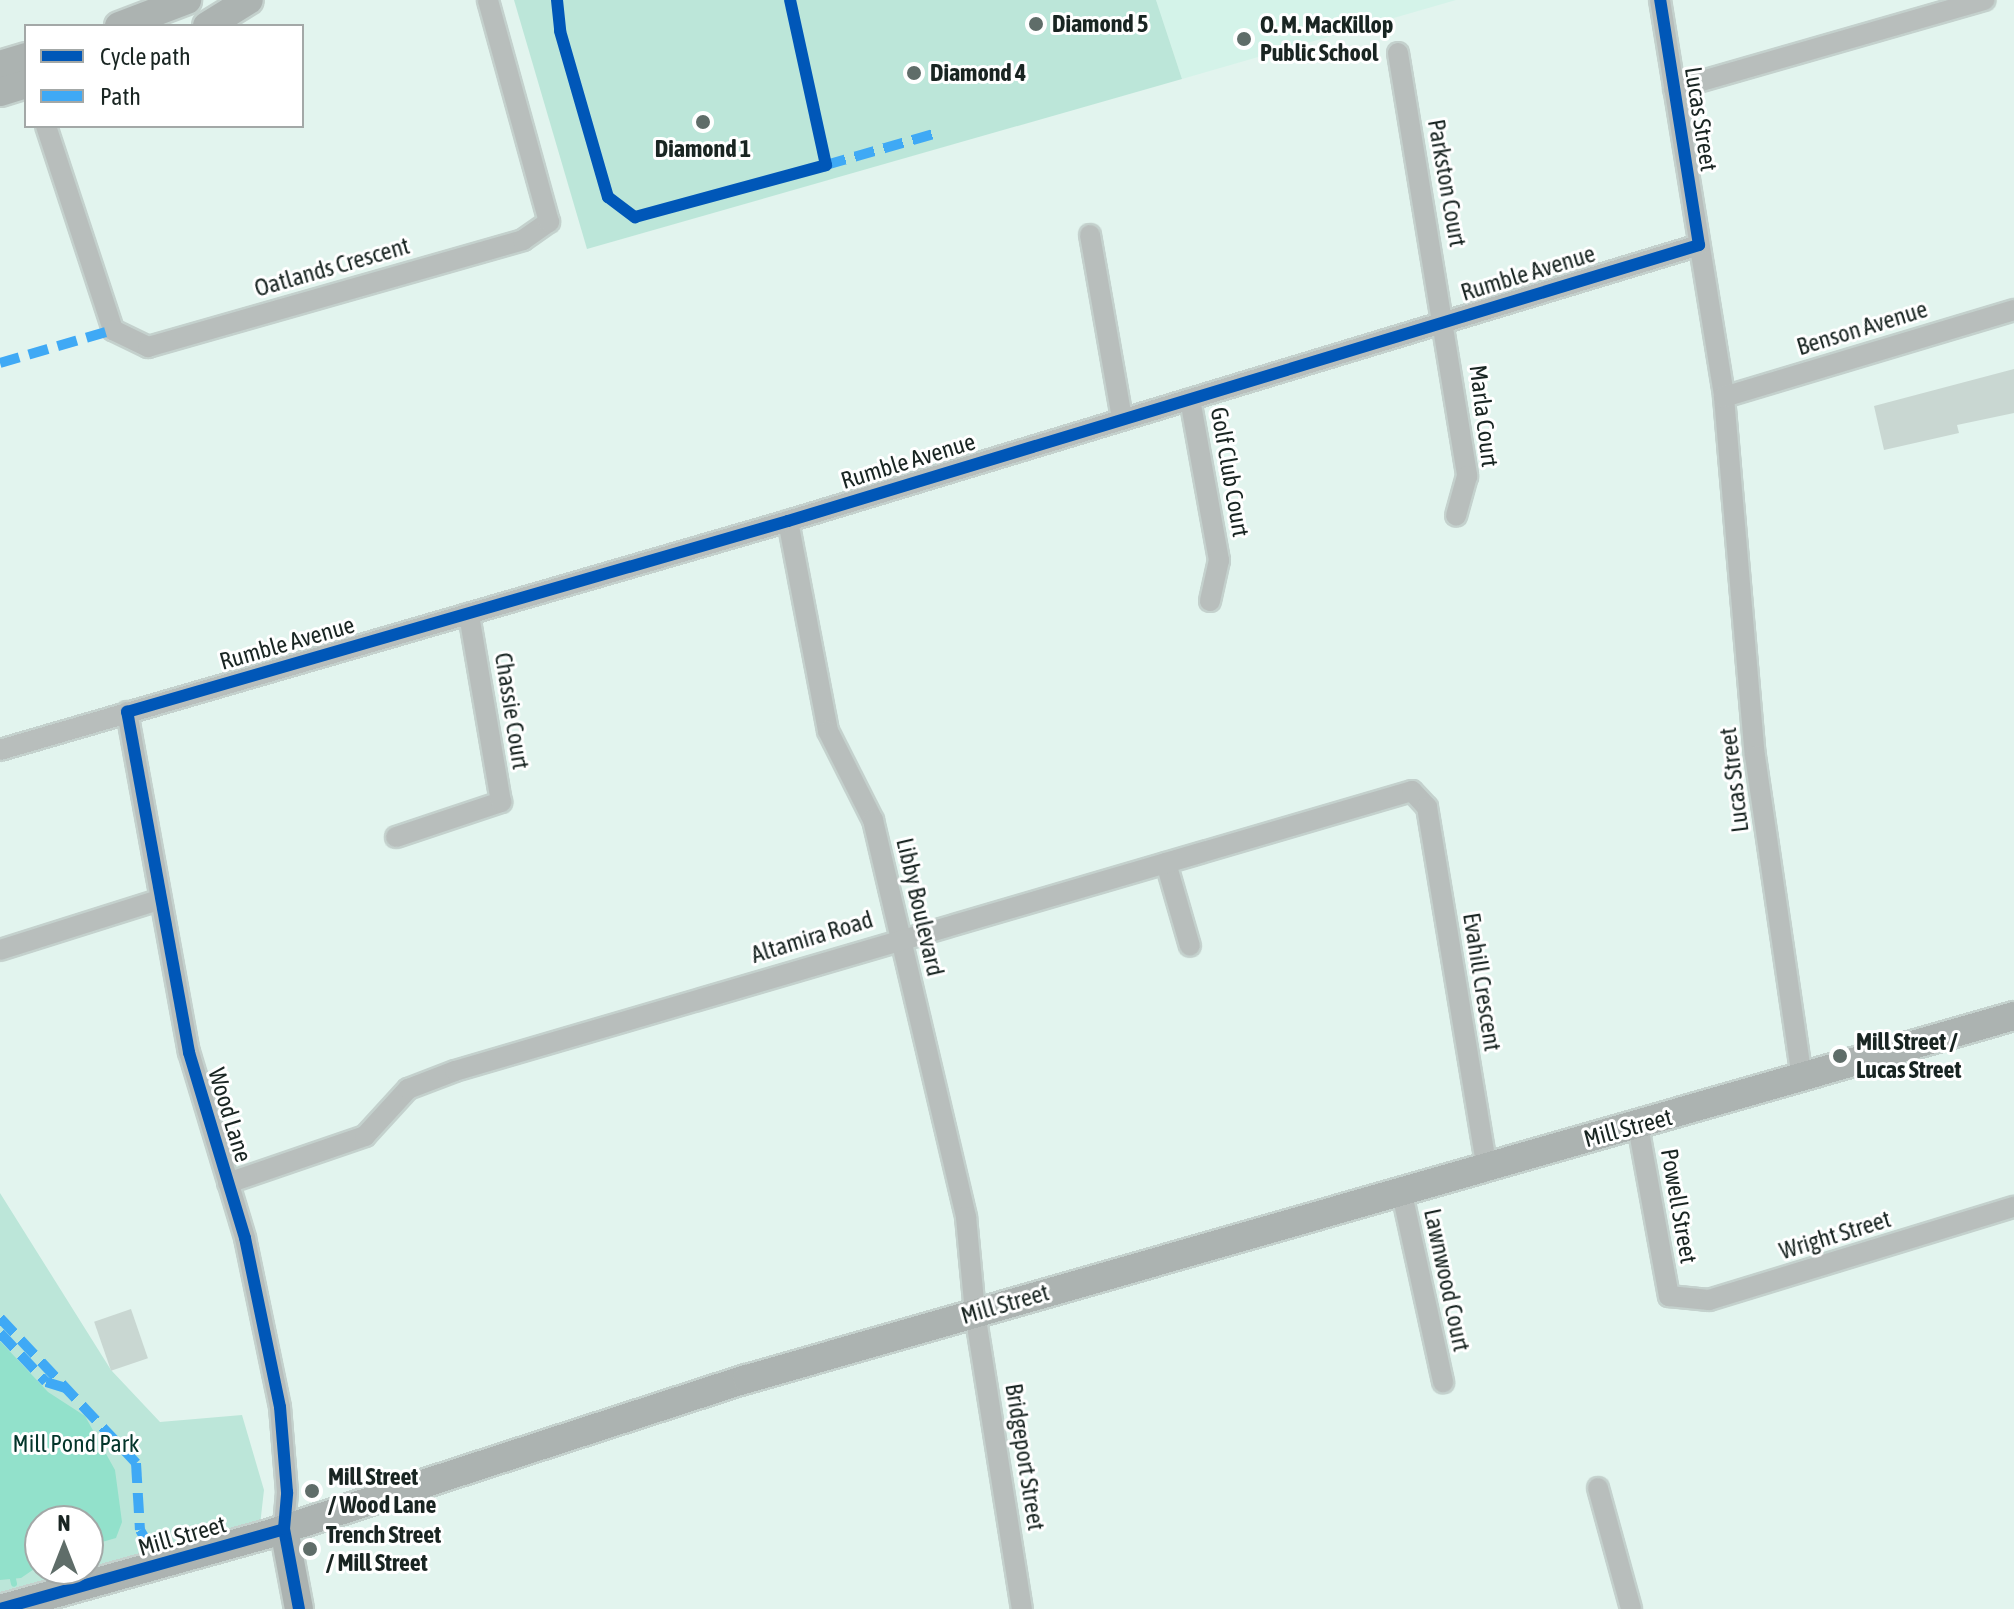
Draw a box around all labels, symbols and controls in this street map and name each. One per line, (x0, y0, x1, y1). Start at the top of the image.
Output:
place label: Diamond 5 (1052, 10, 1148, 38)
place label: O. M. MacKillop Public School (1260, 11, 1393, 67)
marker: Diamond 5 (1027, 15, 1045, 33)
legend (24, 24, 304, 128)
marker: O. M. MacKillop Public School (1235, 30, 1253, 48)
text: Cycle path (100, 43, 191, 70)
place label: Diamond 4 (930, 59, 1026, 87)
marker: Diamond 4 (905, 64, 923, 82)
street label: Lucas Street (1679, 65, 1723, 173)
text: Path (100, 83, 141, 110)
marker: Diamond 1 (694, 113, 712, 131)
street label: Parkston Court (1422, 117, 1472, 249)
place label: Diamond 1 (655, 135, 751, 163)
street label: Oatlands Crescent (251, 231, 413, 303)
street label: Rumble Avenue (1457, 239, 1599, 307)
street label: Benson Avenue (1793, 294, 1931, 362)
street label: Marla Court (1463, 363, 1505, 469)
street label: Golf Club Court (1204, 405, 1256, 539)
street label: Rumble Avenue (837, 427, 979, 495)
street label: Rumble Avenue (216, 610, 358, 676)
street label: Chassie Court (489, 651, 535, 771)
street label: Lucas Street (1713, 726, 1755, 834)
street label: Libby Boulevard (890, 835, 950, 979)
street label: Altamira Road (748, 905, 876, 969)
street label: Evahill Crescent (1457, 911, 1507, 1053)
place label: Mill Street / Lucas Street (1856, 1028, 1961, 1084)
marker: Mill Street / Lucas Street (1831, 1047, 1849, 1065)
street label: Wood Lane (202, 1064, 258, 1166)
street label: Mill Street (1581, 1102, 1675, 1154)
street label: Powell Street (1655, 1146, 1703, 1266)
street label: Wright Street (1776, 1204, 1894, 1266)
street label: Lawnwood Court (1418, 1206, 1476, 1354)
street label: Mill Street (958, 1278, 1052, 1330)
street label: Bridgeport Street (999, 1381, 1051, 1533)
park label: Mill Pond Park (13, 1430, 139, 1458)
place label: Mill Street / Wood Lane (328, 1463, 436, 1519)
marker: Mill Street / Wood Lane (303, 1482, 321, 1500)
north arrow (24, 1505, 104, 1585)
text: N (58, 1510, 70, 1536)
street label: Mill Street (135, 1510, 229, 1562)
place label: Trench Street / Mill Street (326, 1521, 441, 1577)
marker: Trench Street / Mill Street (301, 1540, 319, 1558)

